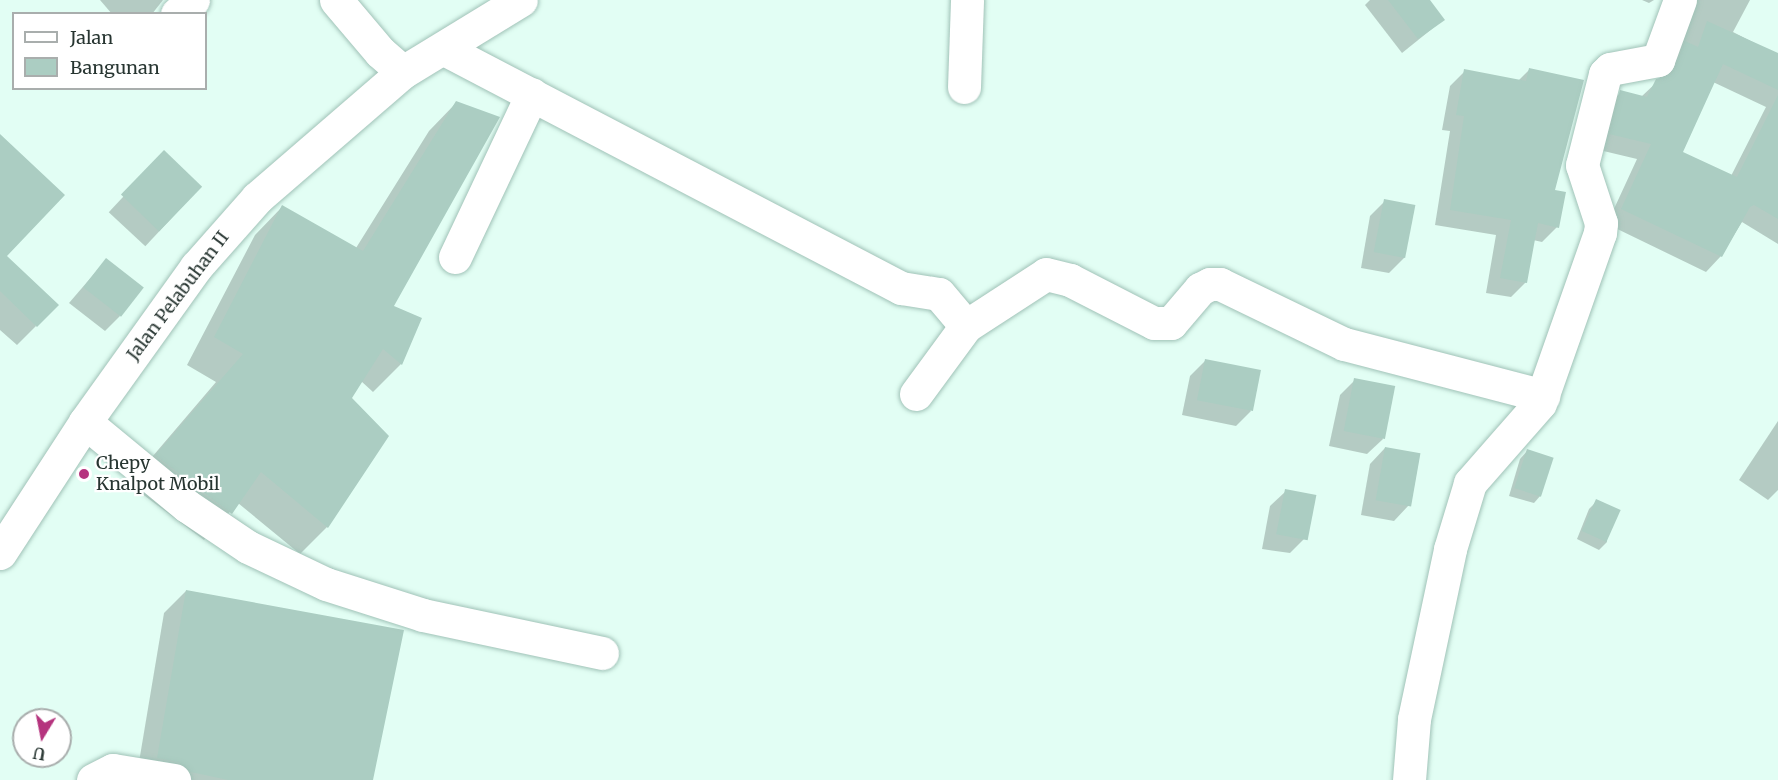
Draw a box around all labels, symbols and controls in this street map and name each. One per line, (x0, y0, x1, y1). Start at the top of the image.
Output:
legend (12, 12, 207, 90)
text: Jalan (70, 26, 113, 49)
text: Bangunan (70, 56, 160, 79)
street label: Jalan Pelabuhan II (122, 227, 234, 365)
place label: Chepy Knalpot Mobil (96, 453, 220, 496)
marker: Chepy Knalpot Mobil (77, 467, 91, 481)
north arrow (12, 708, 72, 768)
text: U (32, 743, 47, 765)

